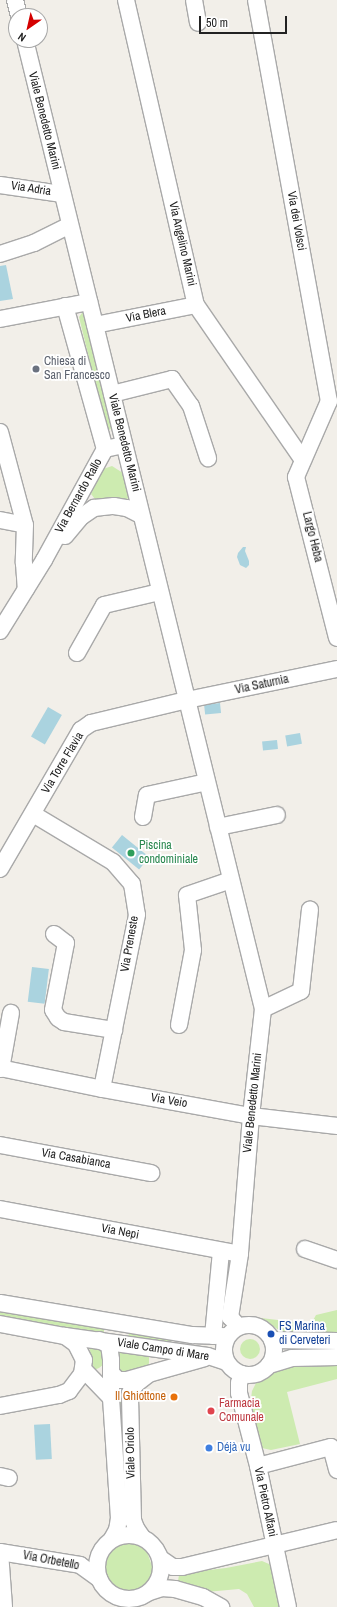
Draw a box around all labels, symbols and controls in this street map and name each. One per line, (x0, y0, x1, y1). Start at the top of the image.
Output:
north arrow (8, 8, 48, 48)
scale bar (201, 8, 289, 34)
text: 50 m (206, 15, 228, 31)
text: N (15, 29, 28, 45)
street label: Viale Benedetto Marini (25, 71, 63, 171)
street label: Via Adria (10, 179, 52, 199)
street label: Via dei Volsci (284, 190, 308, 252)
street label: Via Angelino Marini (165, 200, 199, 288)
street label: Via Blera (125, 304, 167, 326)
place label: Chiesa di San Francesco (44, 355, 110, 383)
marker: Chiesa di San Francesco (31, 364, 41, 374)
street label: Viale Benedetto Marini (105, 393, 143, 493)
street label: Via Bernardo Rallo (53, 456, 105, 536)
street label: Largo Heba (299, 510, 325, 564)
street label: Via Saturnia (234, 672, 290, 698)
street label: Via Torre Flavia (39, 730, 87, 796)
place label: Piscina condominiale (139, 839, 198, 867)
marker: Piscina condominiale (126, 848, 136, 858)
street label: Via Preneste (118, 915, 142, 973)
street label: Viale Benedetto Marini (241, 1052, 265, 1154)
street label: Via Veio (150, 1091, 188, 1111)
street label: Via Casabianca (40, 1146, 112, 1172)
street label: Via Nepi (100, 1221, 140, 1243)
place label: FS Marina di Cerveteri (279, 1320, 330, 1348)
marker: FS Marina di Cerveteri (266, 1329, 276, 1339)
street label: Viale Campo di Mare (116, 1336, 210, 1364)
place label: Il Ghiottone (115, 1390, 166, 1404)
marker: Il Ghiottone (169, 1392, 179, 1402)
place label: Farmacia Comunale (219, 1397, 264, 1425)
marker: Farmacia Comunale (206, 1406, 216, 1416)
street label: Viale Oriolo (123, 1427, 139, 1479)
place label: Déjà vu (217, 1441, 250, 1455)
marker: Déjà vu (204, 1443, 214, 1453)
street label: Via Pietro Alfani (251, 1466, 279, 1538)
street label: Via Orbetello (22, 1548, 80, 1574)

